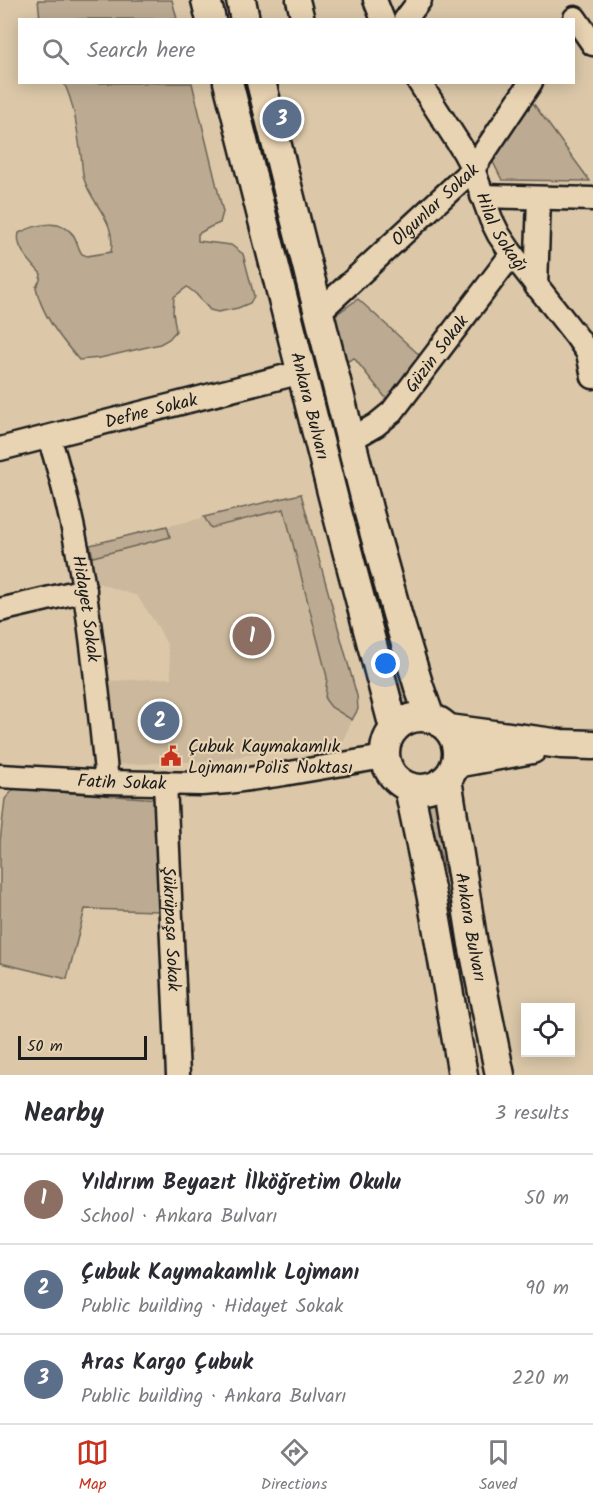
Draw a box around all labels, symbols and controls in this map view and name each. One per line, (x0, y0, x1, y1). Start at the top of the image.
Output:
search box (18, 18, 575, 84)
text: Search here (87, 34, 195, 69)
icon: search (39, 35, 72, 68)
pin: 3 (262, 96, 302, 142)
street label: Olgunlar Sokak (385, 157, 487, 254)
street label: Hilal Sokağı (466, 188, 534, 279)
street label: Güzin Sokak (398, 309, 477, 400)
street label: Ankara Bulvarı (281, 349, 336, 463)
street label: Defne Sokak (102, 386, 201, 438)
street label: Hidayet Sokak (63, 553, 107, 664)
pin: 1 (232, 614, 272, 658)
your location (371, 649, 400, 678)
pin: 2 (140, 698, 180, 744)
place label: Çubuk Kaymakamlık Lojmanı Polis Noktası (188, 733, 353, 783)
public building icon: Çubuk Kaymakamlık Lojmanı Polis Noktası (159, 744, 183, 768)
street label: Fatih Sokak (76, 767, 167, 799)
street label: Şükrüpaşa Sokak (153, 866, 187, 992)
street label: Ankara Bulvarı (446, 871, 493, 985)
map controls (521, 1003, 575, 1057)
button: locate (521, 1003, 575, 1057)
scale bar (18, 1033, 147, 1060)
text: 50 m (27, 1034, 63, 1059)
text: Nearby (24, 1093, 104, 1135)
text: 3 results (495, 1098, 569, 1130)
text: Yıldırım Beyazıt İlköğretim Okulu (81, 1166, 401, 1201)
text: 1 (40, 1183, 47, 1215)
text: 50 m (524, 1183, 569, 1215)
text: School · Ankara Bulvarı (81, 1201, 278, 1233)
text: Çubuk Kaymakamlık Lojmanı (81, 1256, 359, 1291)
text: 2 (38, 1273, 49, 1305)
text: 90 m (525, 1273, 569, 1305)
text: Public building · Hidayet Sokak (81, 1291, 344, 1323)
text: Aras Kargo Çubuk (81, 1346, 253, 1381)
text: 3 (38, 1363, 49, 1395)
text: 220 m (512, 1363, 569, 1395)
text: Public building · Ankara Bulvarı (81, 1381, 347, 1413)
tab: Map (76, 1436, 109, 1497)
tab: Directions (261, 1436, 327, 1497)
tab: Saved (479, 1436, 517, 1497)

